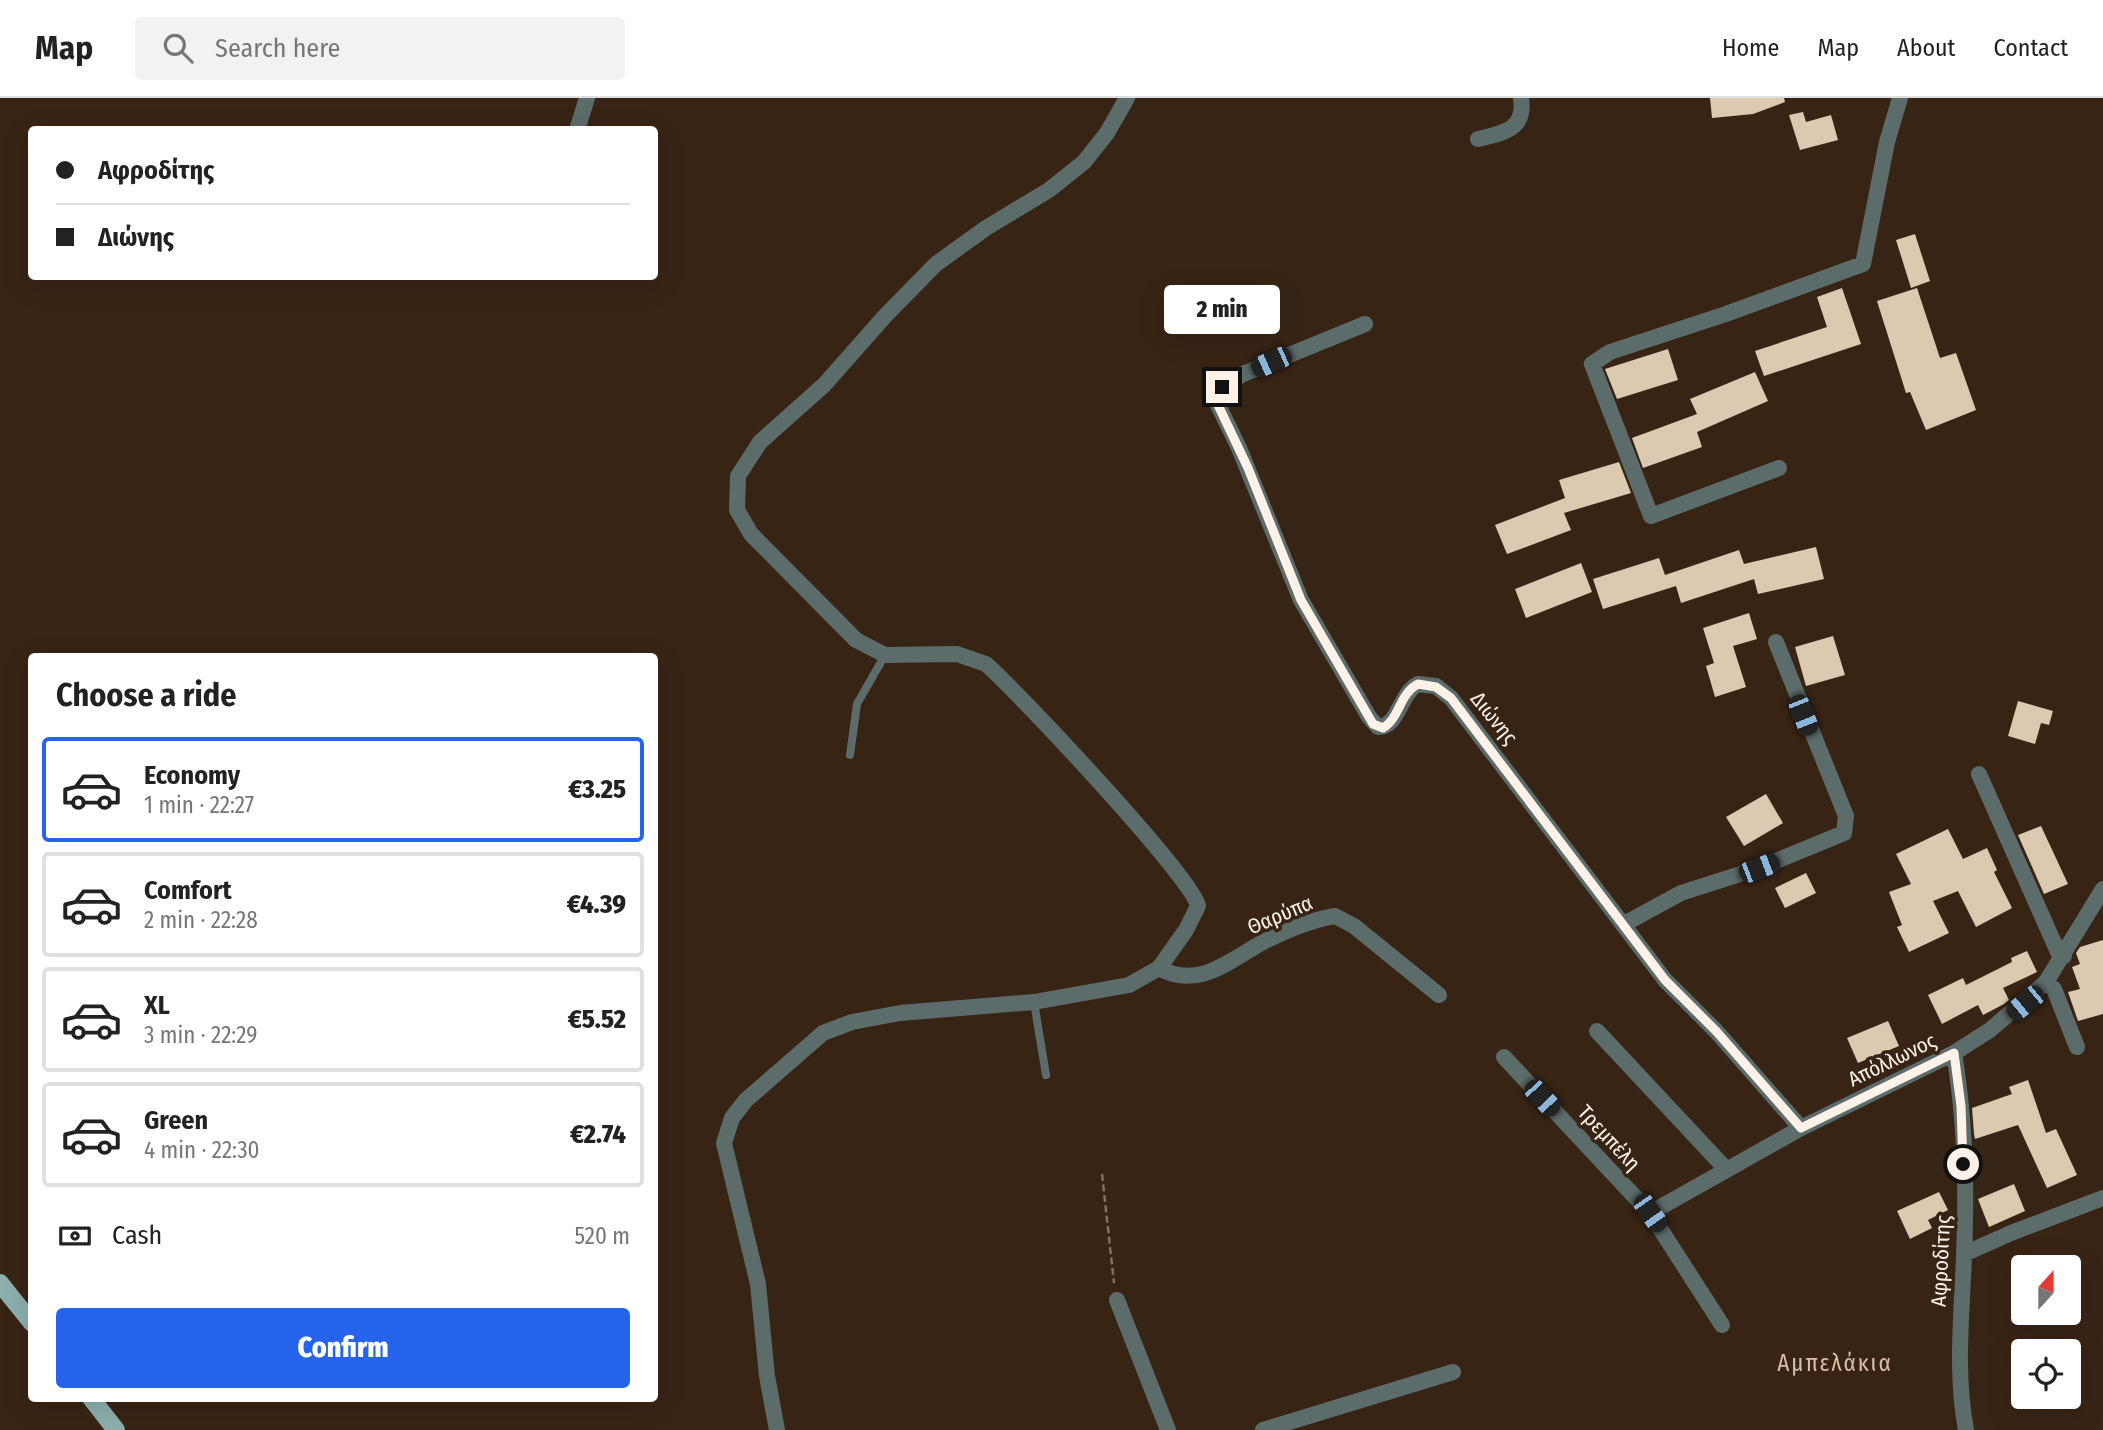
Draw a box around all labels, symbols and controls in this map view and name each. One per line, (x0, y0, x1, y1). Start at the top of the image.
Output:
search box (135, 17, 625, 80)
text: Map (35, 28, 93, 68)
icon: search (159, 29, 197, 67)
text: Search here (215, 33, 340, 64)
text: Home (1722, 34, 1779, 62)
text: Map (1817, 34, 1859, 62)
text: About (1897, 34, 1955, 62)
text: Contact (1993, 34, 2068, 62)
text: Αφροδίτης (98, 155, 214, 186)
text: Διώνης (98, 222, 174, 253)
callout: 2 min (1164, 286, 1280, 334)
text: 2 min (1197, 295, 1247, 323)
car (1248, 344, 1295, 380)
route end (1206, 371, 1238, 403)
text: Choose a ride (56, 676, 237, 714)
street label: Διώνης (1465, 686, 1523, 750)
car (1786, 692, 1821, 738)
icon: car (60, 758, 123, 821)
text: Economy (144, 760, 240, 791)
text: €3.25 (568, 774, 626, 805)
text: 1 min · 22:27 (144, 791, 254, 819)
car (1736, 851, 1783, 885)
icon: car (60, 873, 123, 936)
text: Comfort (144, 875, 232, 906)
text: €4.39 (567, 889, 626, 920)
street label: Θαρύπα (1243, 890, 1317, 940)
text: 2 min · 22:28 (144, 906, 258, 934)
car (2003, 982, 2048, 1024)
icon: car (60, 988, 123, 1051)
text: XL (144, 990, 170, 1021)
text: €5.52 (568, 1004, 626, 1035)
text: 3 min · 22:29 (144, 1021, 257, 1049)
street label: Απόλλωνος (1844, 1027, 1940, 1092)
car (1520, 1075, 1565, 1121)
street label: Τρεμπέλη (1572, 1100, 1646, 1176)
icon: car (60, 1103, 123, 1166)
text: Green (144, 1105, 208, 1136)
text: €2.74 (570, 1119, 626, 1150)
text: 4 min · 22:30 (144, 1136, 260, 1164)
route start (1947, 1148, 1979, 1180)
car (1630, 1190, 1671, 1236)
street label: Αφροδίτης (1926, 1214, 1956, 1308)
icon: cash (56, 1217, 94, 1255)
text: Cash (112, 1220, 162, 1251)
text: 520 m (574, 1222, 630, 1250)
north arrow (2011, 1255, 2081, 1325)
map controls (2011, 1255, 2081, 1409)
button: Confirm (56, 1308, 630, 1388)
button: locate (2011, 1339, 2081, 1409)
district label: Αμπελάκια (1777, 1349, 1893, 1377)

